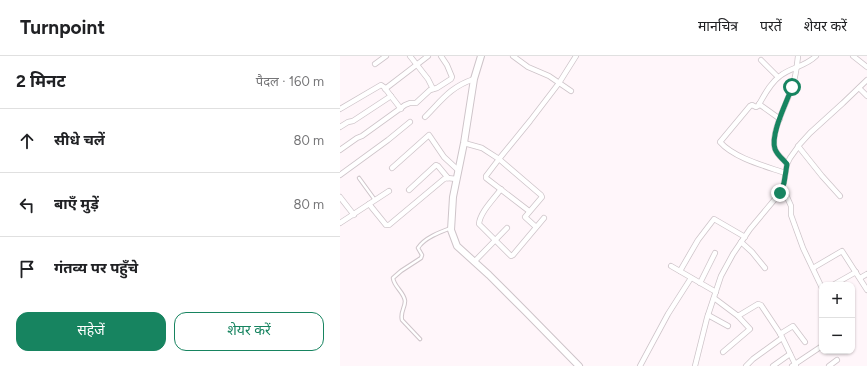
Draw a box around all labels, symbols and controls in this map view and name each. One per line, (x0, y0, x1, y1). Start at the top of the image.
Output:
text: Turnpoint (20, 16, 105, 39)
text: मानचित्र (698, 18, 738, 35)
text: परतें (760, 18, 782, 35)
text: शेयर करें (804, 18, 847, 35)
text: 2 मिनट (16, 71, 66, 91)
text: पैदल · 160 m (256, 74, 324, 89)
route start (783, 78, 801, 96)
icon: ahead (16, 130, 38, 152)
text: सीधे चलें (54, 131, 105, 149)
text: 80 m (293, 133, 324, 148)
route end (771, 184, 789, 202)
icon: left (16, 194, 38, 216)
text: बाएँ मुड़ें (54, 195, 99, 213)
text: 80 m (293, 197, 324, 212)
icon: arrive (16, 258, 38, 280)
text: गंतव्य पर पहुँचे (54, 259, 138, 277)
map controls (819, 282, 855, 354)
button: + (819, 282, 855, 318)
button: सहेजें (16, 312, 166, 351)
button: शेयर करें (174, 312, 324, 351)
button: − (819, 318, 855, 354)

